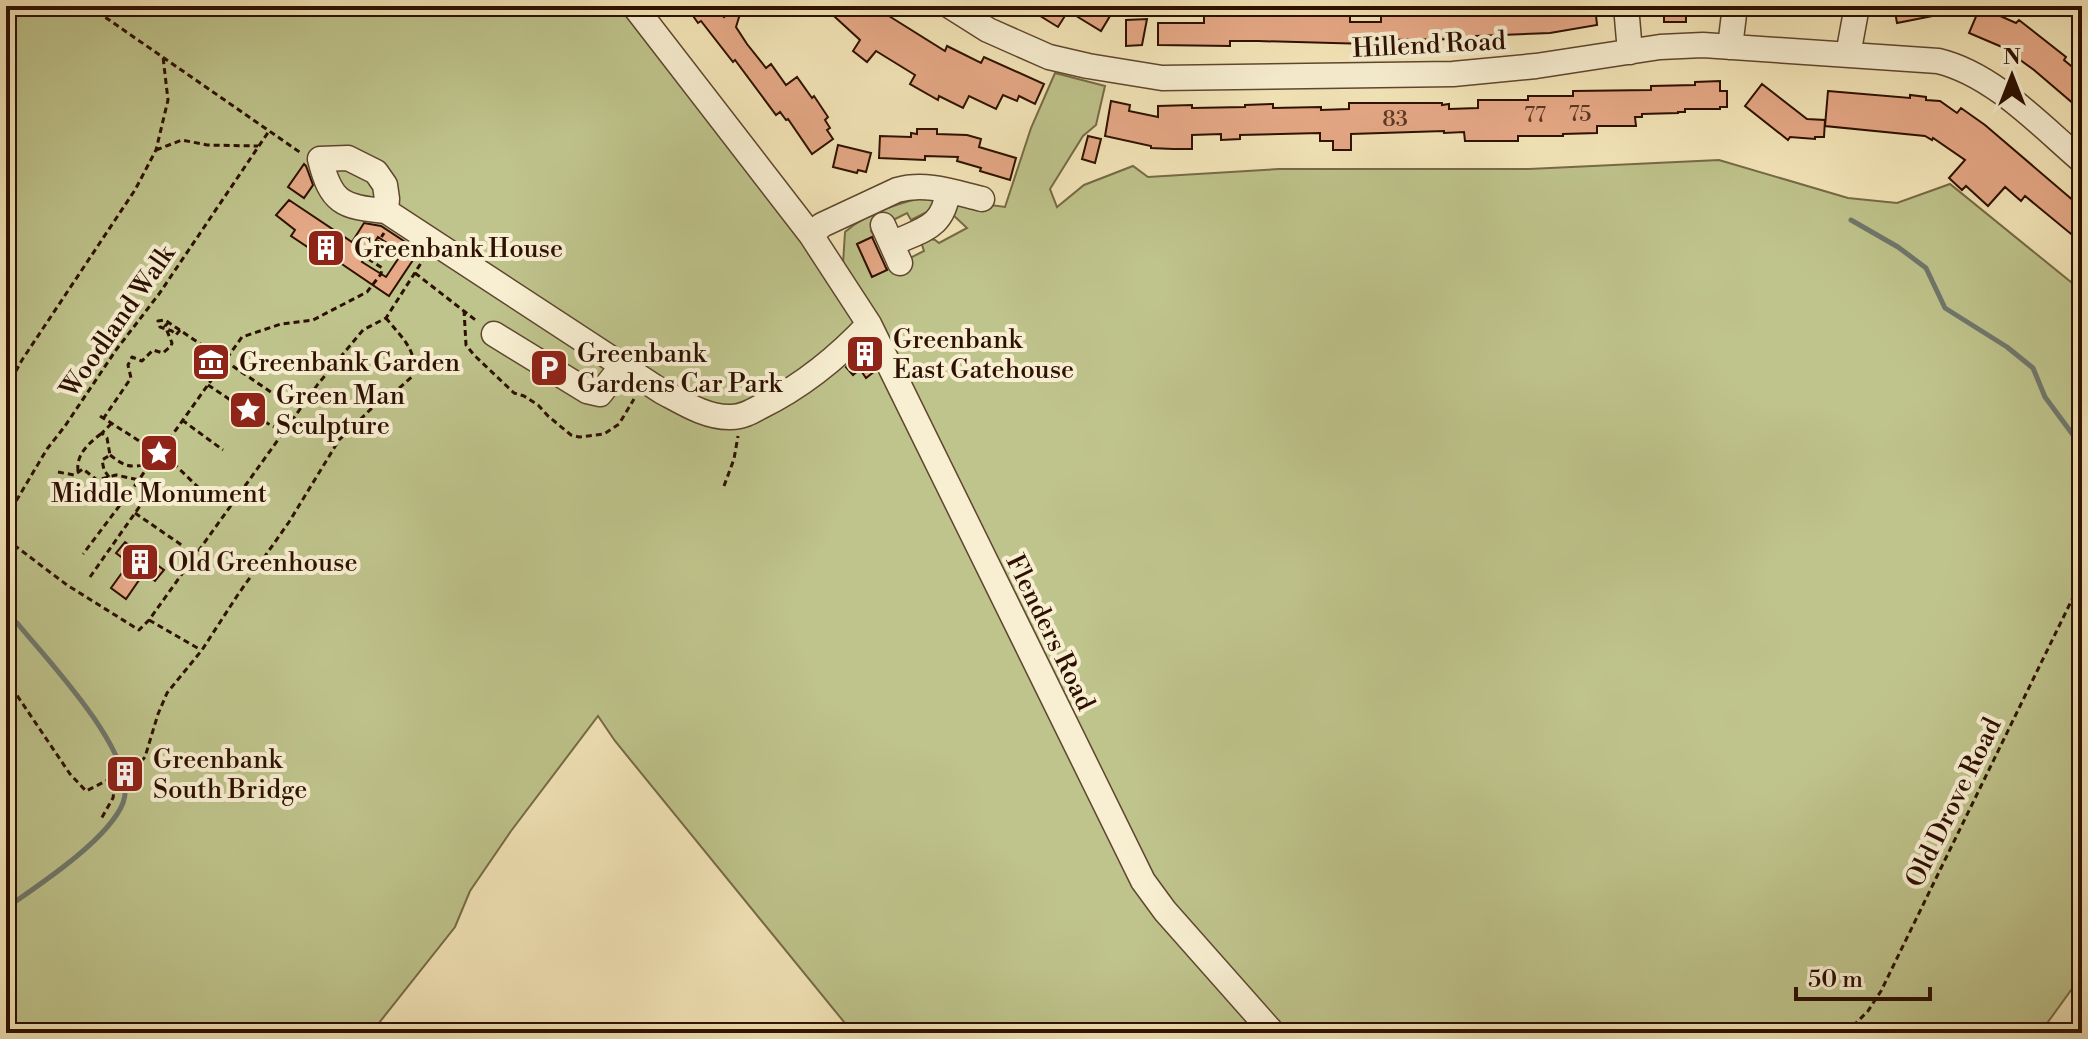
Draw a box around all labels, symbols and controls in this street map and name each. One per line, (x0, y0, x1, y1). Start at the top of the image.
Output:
street label: Hillend Road (1351, 25, 1507, 65)
north arrow (1972, 36, 2052, 116)
text: N (2003, 44, 2021, 71)
house number: 75 (1569, 101, 1591, 128)
house number: 77 (1524, 102, 1546, 129)
house number: 83 (1382, 106, 1408, 133)
building icon: Greenbank House (305, 227, 347, 269)
place label: Greenbank House (354, 233, 563, 265)
street label: Woodland Walk (53, 238, 183, 405)
place label: Greenbank East Gatehouse (893, 324, 1074, 386)
building icon: Greenbank East Gatehouse (844, 333, 886, 375)
place label: Greenbank Gardens Car Park (577, 338, 784, 400)
museum icon: Greenbank Garden (190, 341, 232, 383)
place label: Greenbank Garden (239, 347, 460, 379)
parking icon: Greenbank Gardens Car Park (528, 347, 570, 389)
place label: Green Man Sculpture (276, 380, 405, 442)
place icon: Green Man Sculpture (227, 389, 269, 431)
place icon: Middle Monument (138, 432, 180, 474)
place label: Middle Monument (51, 478, 267, 510)
building icon: Old Greenhouse (119, 541, 161, 583)
place label: Old Greenhouse (168, 547, 358, 579)
street label: Flenders Road (999, 549, 1102, 716)
street label: Old Drove Road (1899, 712, 2009, 892)
place label: Greenbank South Bridge (153, 744, 307, 806)
building icon: Greenbank South Bridge (104, 753, 146, 795)
scale bar (1796, 951, 1930, 1001)
text: 50 m (1808, 965, 1863, 995)

